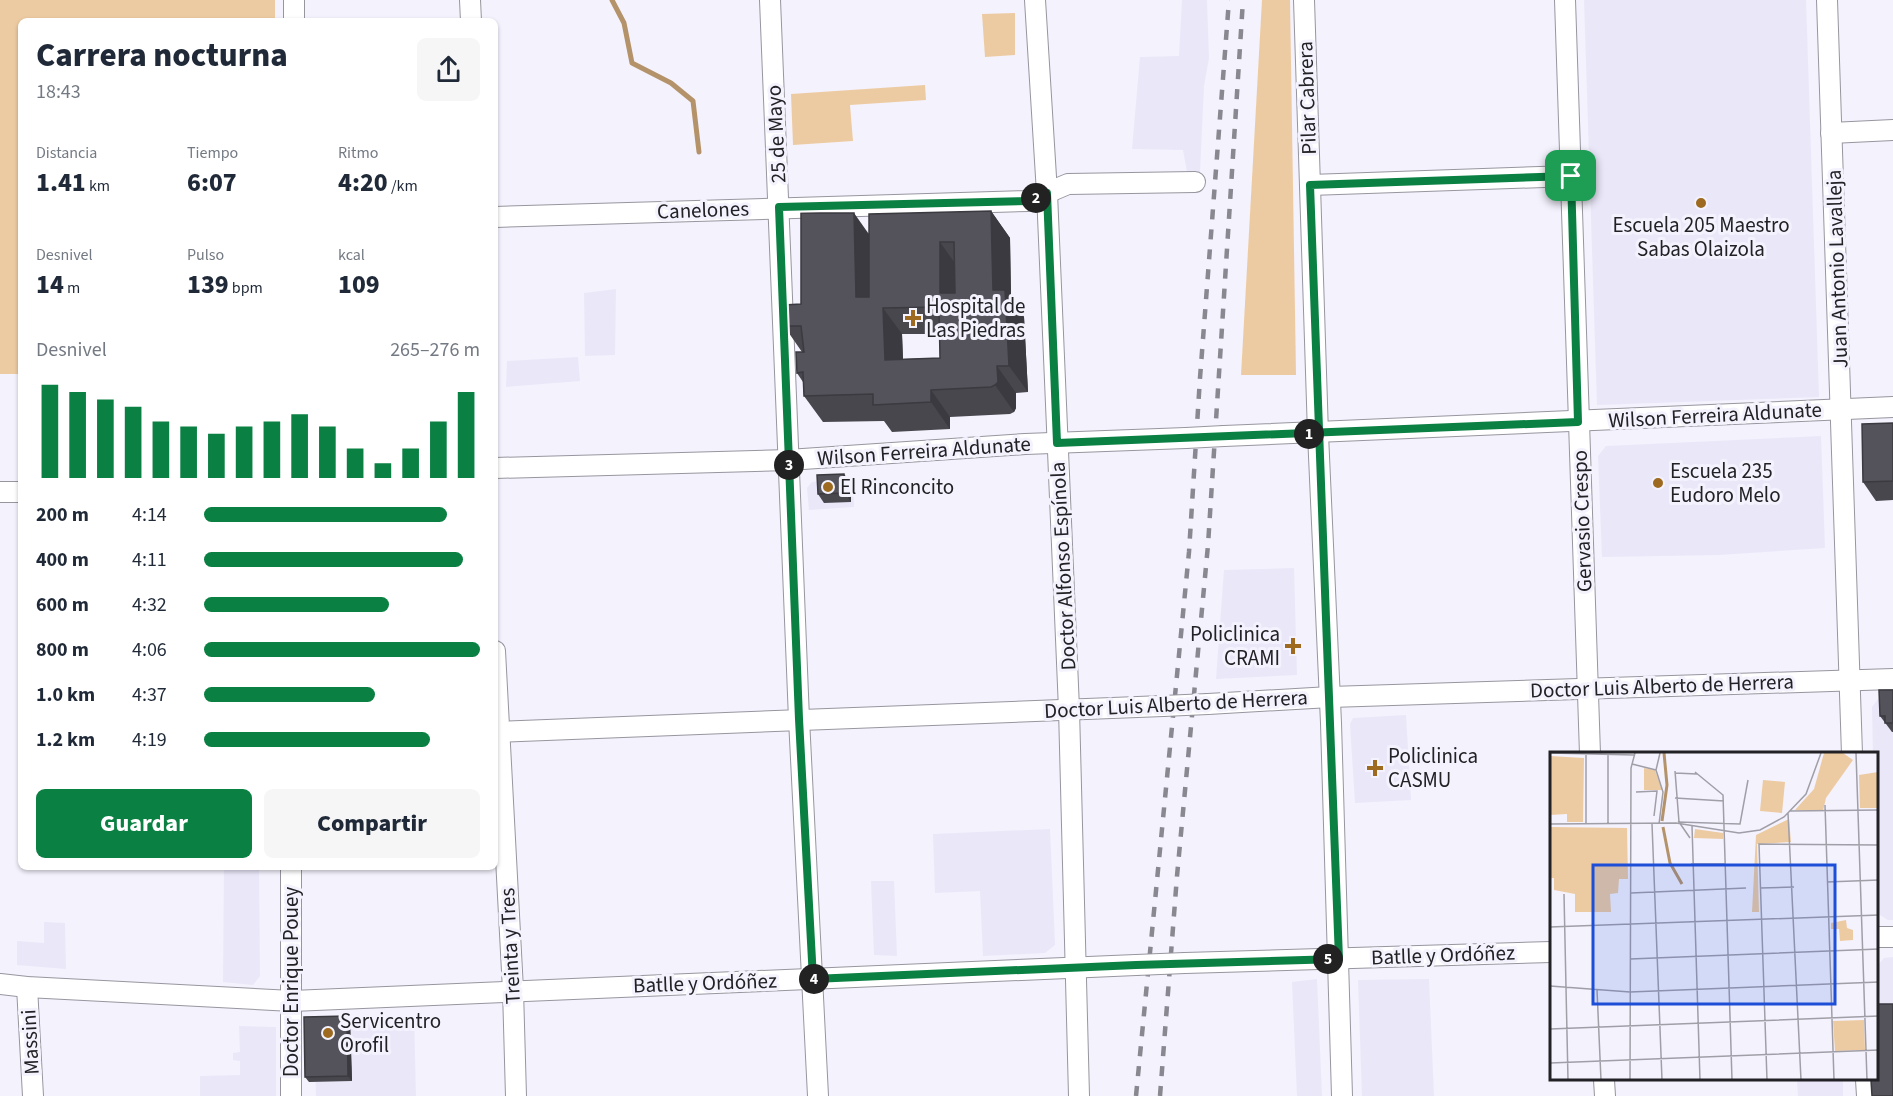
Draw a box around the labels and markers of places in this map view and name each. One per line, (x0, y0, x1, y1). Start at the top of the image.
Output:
pin (1545, 150, 1596, 201)
pin: 2 (1021, 183, 1051, 213)
marker: Escuela 205 Maestro Sabas Olaizola (1694, 196, 1708, 210)
place label: Escuela 205 Maestro Sabas Olaizola (1612, 210, 1790, 264)
place label: Hospital de Las Piedras (926, 291, 1026, 345)
marker: Hospital de Las Piedras (904, 309, 922, 327)
pin: 1 (1294, 419, 1324, 449)
pin: 3 (774, 450, 804, 480)
place label: Escuela 235 Eudoro Melo (1670, 456, 1781, 510)
place label: El Rinconcito (840, 472, 954, 502)
marker: Escuela 235 Eudoro Melo (1651, 476, 1665, 490)
marker: El Rinconcito (821, 480, 835, 494)
place label: Policlinica CRAMI (1190, 619, 1280, 673)
marker: Policlinica CRAMI (1284, 637, 1302, 655)
place label: Policlinica CASMU (1388, 741, 1478, 795)
marker: Policlinica CASMU (1366, 759, 1384, 777)
pin: 5 (1313, 944, 1343, 974)
pin: 4 (799, 964, 829, 994)
place label: Servicentro Orofil (340, 1006, 441, 1060)
marker: Servicentro Orofil (321, 1026, 335, 1040)

